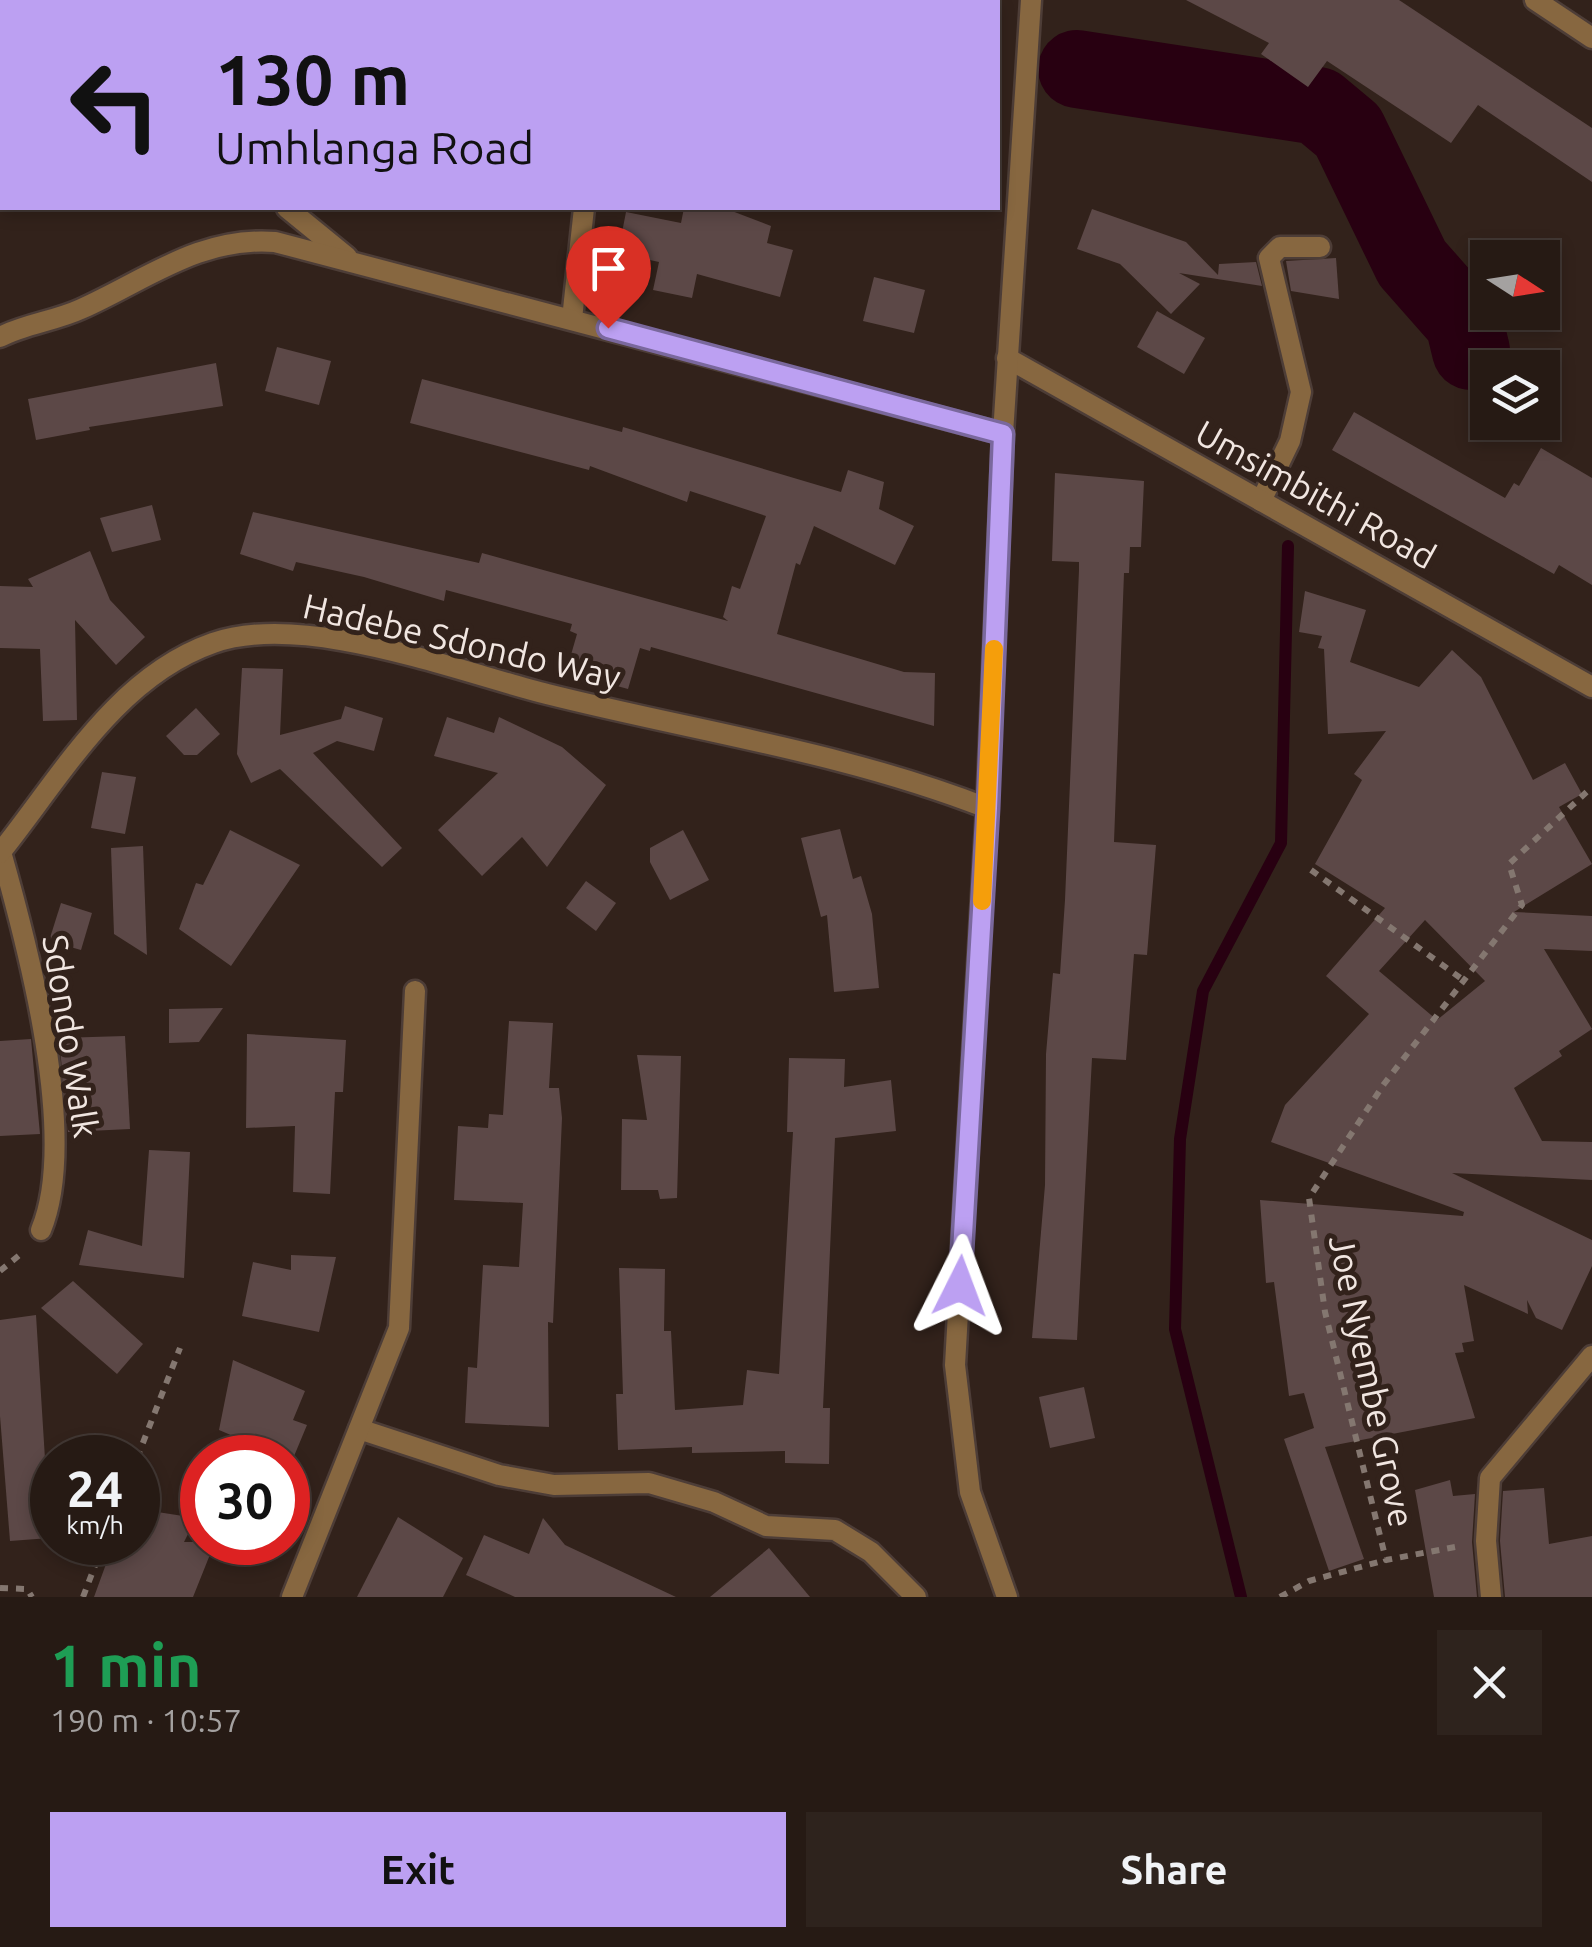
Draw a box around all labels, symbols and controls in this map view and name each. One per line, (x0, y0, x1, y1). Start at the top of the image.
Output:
icon: left (50, 40, 180, 170)
text: 130 m (215, 40, 410, 118)
text: Umhlanga Road (215, 122, 534, 173)
pin (566, 226, 651, 329)
north arrow (1470, 240, 1560, 330)
map controls (1470, 240, 1560, 440)
icon: arrive (581, 241, 636, 296)
button: layers (1470, 350, 1560, 440)
street label: Umsimbithi Road (1189, 412, 1443, 576)
street label: Hadebe Sdondo Way (299, 585, 625, 697)
street label: Sdondo Walk (35, 932, 107, 1141)
street label: Joe Nyembe Grove (1322, 1231, 1422, 1531)
position arrow (908, 1234, 1012, 1338)
speed limit sign: 30 (180, 1435, 310, 1565)
text: 24 (67, 1460, 123, 1516)
text: km/h (66, 1511, 124, 1539)
button: close (1437, 1630, 1542, 1735)
text: 1 min (50, 1631, 202, 1698)
text: 190 m · 10:57 (50, 1702, 242, 1738)
button: Exit (50, 1812, 786, 1927)
button: Share (806, 1812, 1542, 1927)

